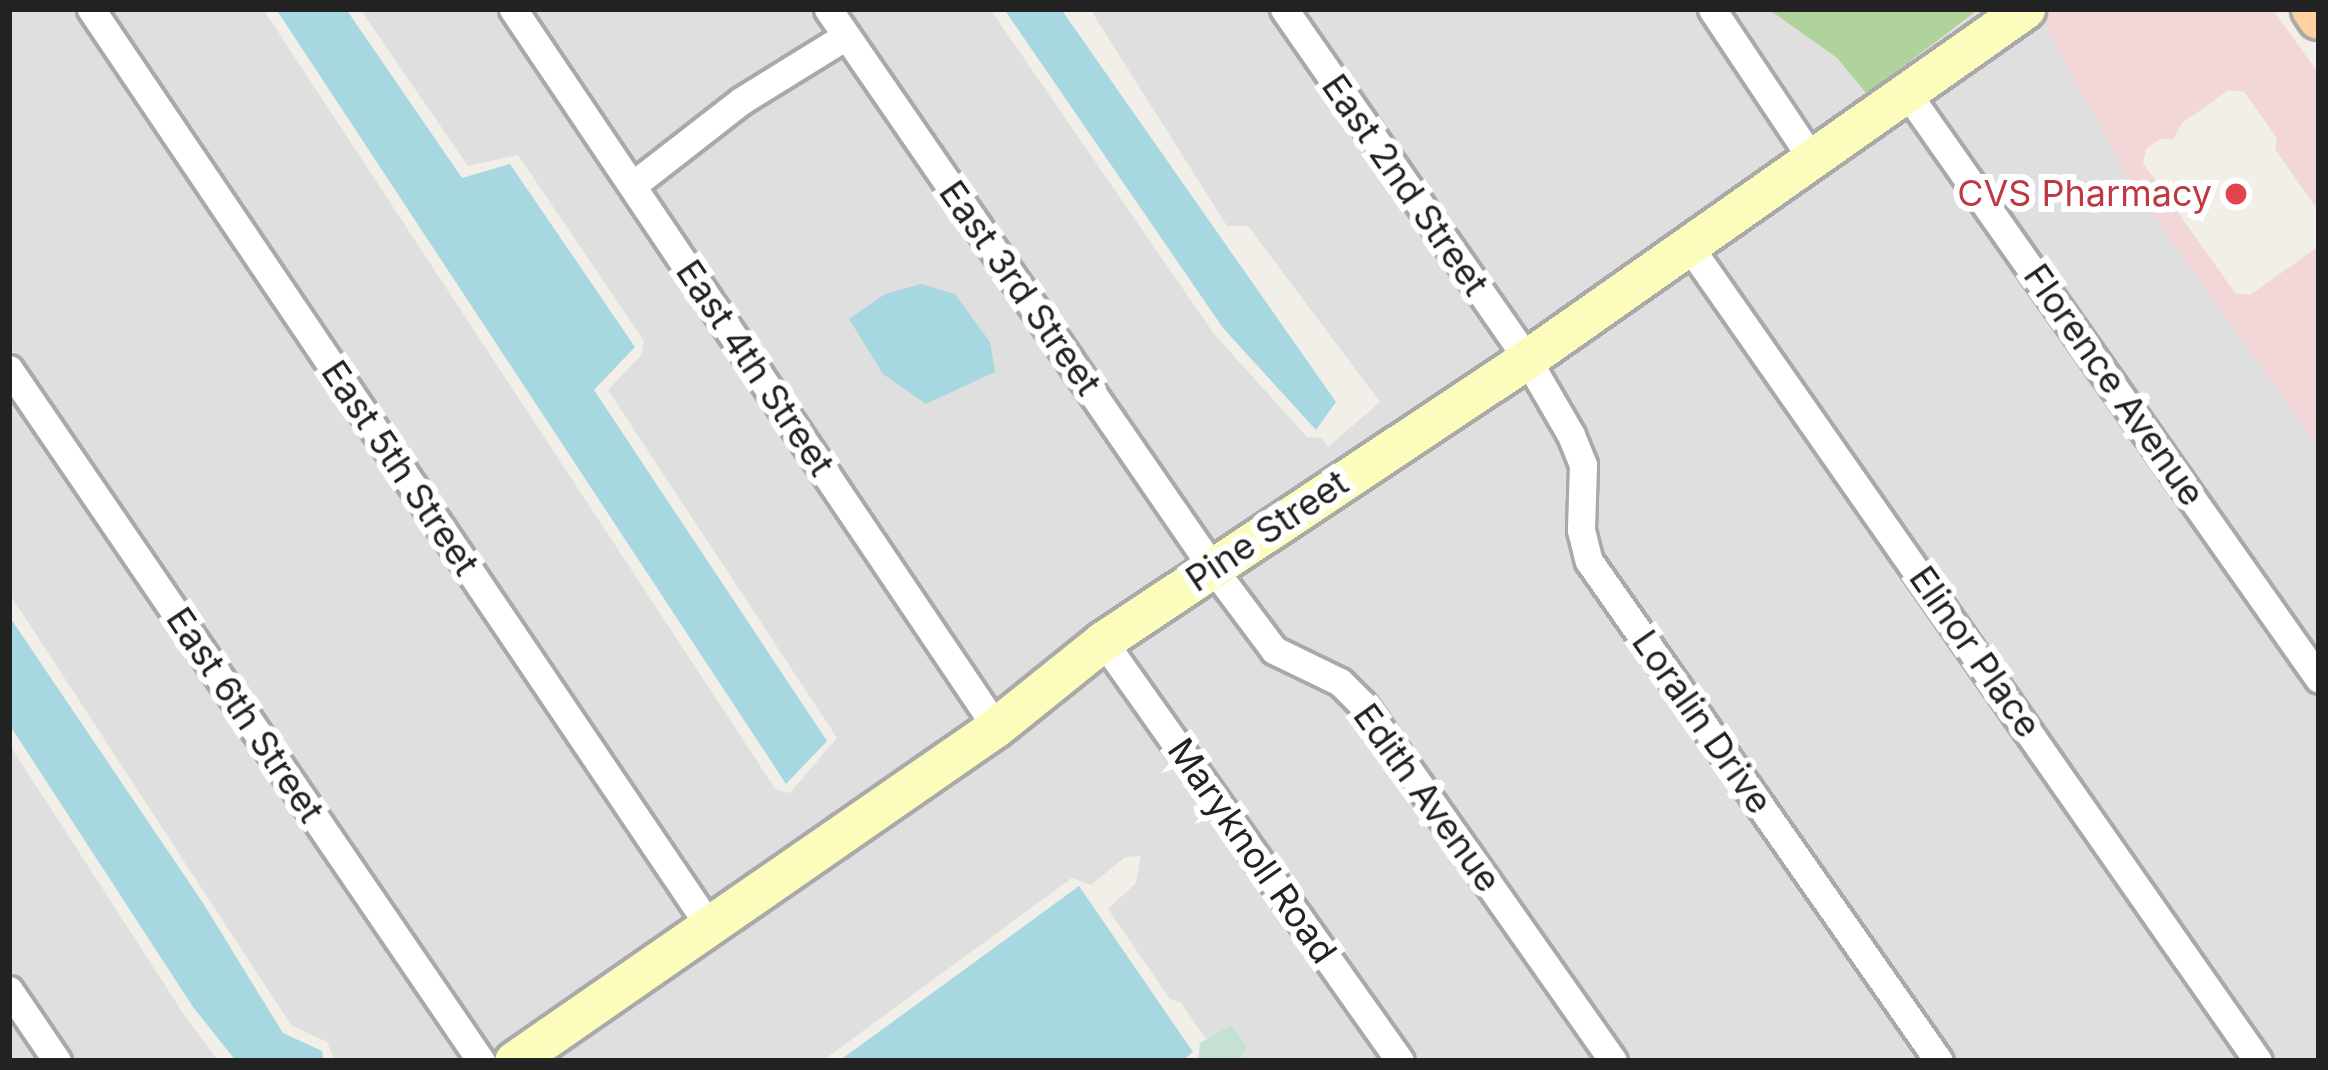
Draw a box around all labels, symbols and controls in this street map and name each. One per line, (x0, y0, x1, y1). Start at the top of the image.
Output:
street label: East 2nd Street (1313, 66, 1497, 304)
place label: CVS Pharmacy (1957, 172, 2212, 216)
street label: East 3rd Street (930, 173, 1110, 403)
marker: CVS Pharmacy (2223, 181, 2249, 207)
street label: East 4th Street (667, 252, 843, 484)
street label: Florence Avenue (2015, 256, 2213, 514)
street label: East 5th Street (312, 353, 488, 583)
street label: Pine Street (1178, 461, 1356, 601)
street label: Elinor Place (1900, 558, 2050, 746)
street label: East 6th Street (157, 599, 333, 831)
street label: Loralin Drive (1623, 622, 1781, 822)
street label: Edith Avenue (1344, 695, 1510, 901)
street label: Maryknoll Road (1159, 730, 1345, 972)

